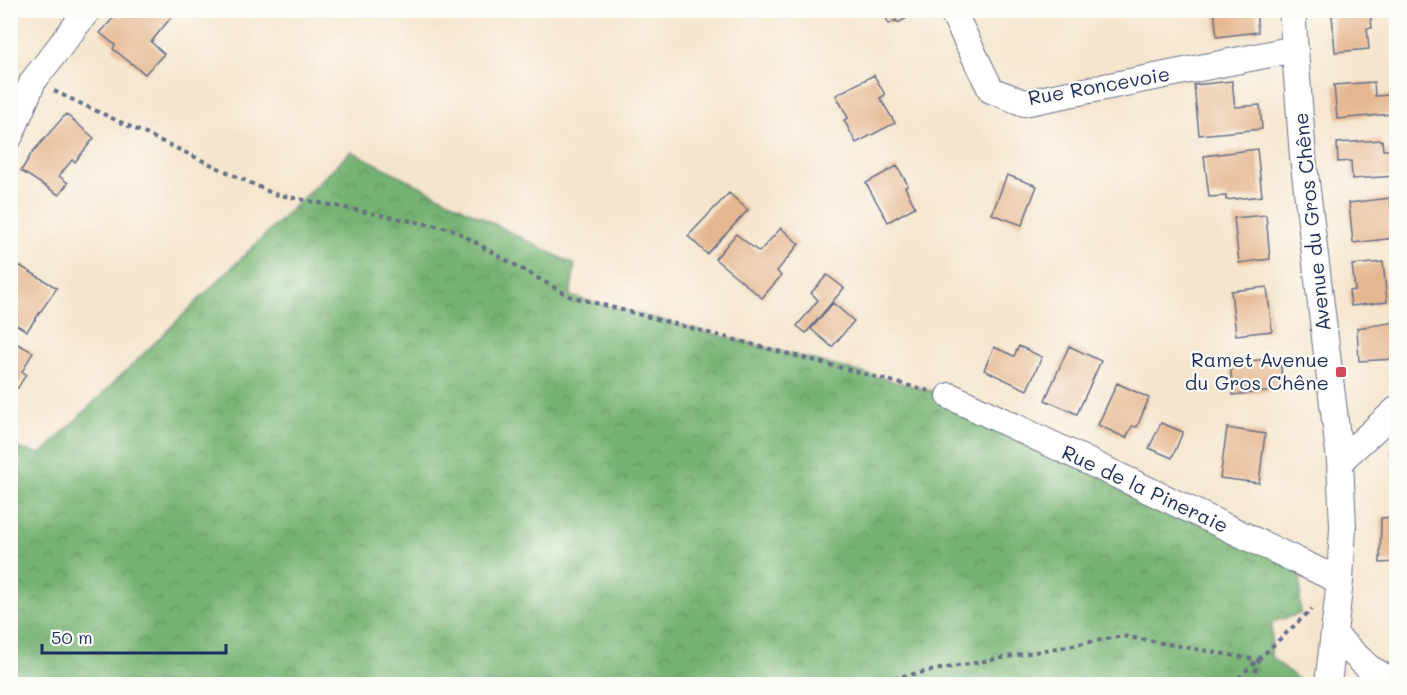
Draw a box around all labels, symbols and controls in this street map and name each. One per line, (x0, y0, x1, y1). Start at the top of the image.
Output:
street label: Rue Roncevoie (1026, 60, 1172, 110)
street label: Avenue du Gros Chêne (1287, 111, 1335, 333)
place label: Ramet Avenue du Gros Chêne (1185, 346, 1329, 395)
marker: Ramet Avenue du Gros Chêne (1334, 365, 1348, 379)
street label: Rue de la Pineraie (1058, 438, 1233, 538)
scale bar (42, 617, 226, 655)
text: 50 m (51, 625, 93, 649)

